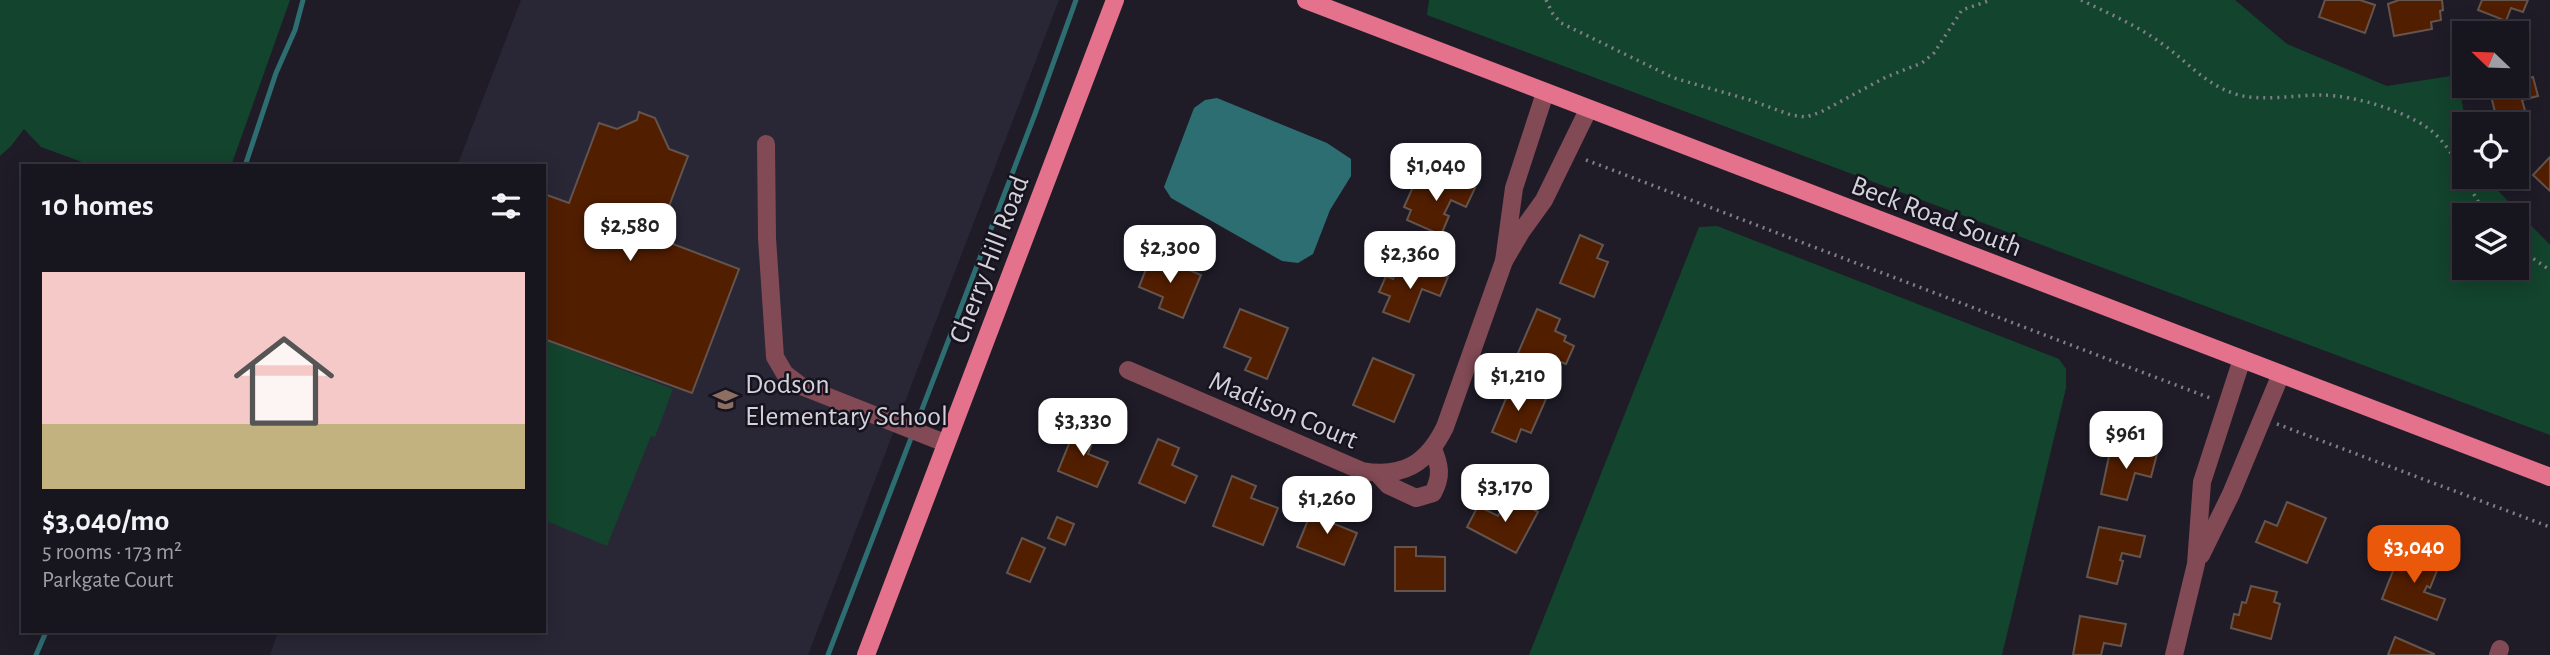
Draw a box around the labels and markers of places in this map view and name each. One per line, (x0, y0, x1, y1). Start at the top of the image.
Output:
pin: $1,040 (1379, 144, 1493, 203)
pin: $2,580 (573, 204, 687, 263)
pin: $2,300 (1113, 226, 1227, 285)
pin: $2,360 (1353, 232, 1467, 291)
pin: $1,210 (1461, 354, 1575, 413)
place label: Dodson Elementary School (745, 371, 948, 431)
school or university icon: Dodson Elementary School (711, 385, 739, 413)
pin: $3,330 (1026, 398, 1140, 458)
pin: $961 (2085, 412, 2167, 471)
pin: $3,170 (1448, 464, 1562, 524)
pin: $1,260 (1270, 476, 1384, 536)
pin: $3,040 (2357, 526, 2471, 585)

